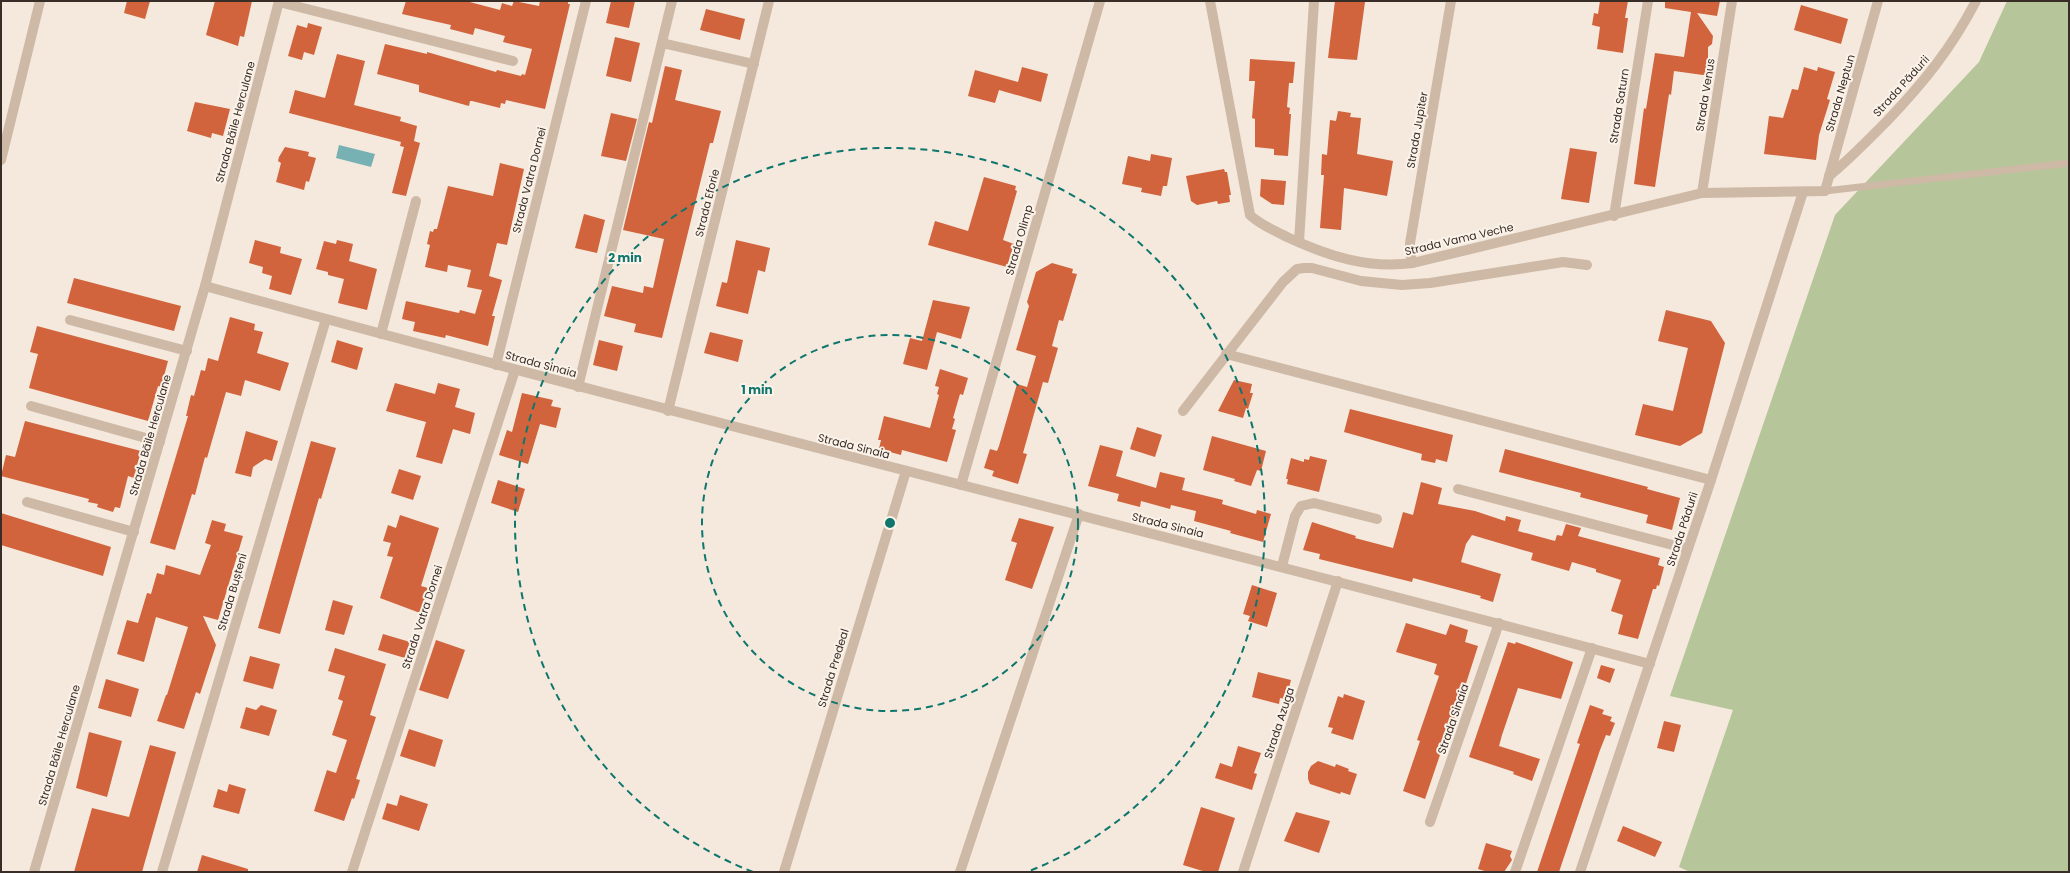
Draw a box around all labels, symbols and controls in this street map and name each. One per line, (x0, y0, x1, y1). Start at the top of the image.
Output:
street label: Strada Neptun (1821, 52, 1859, 134)
street label: Strada Pădurii (1869, 52, 1933, 120)
street label: Strada Venus (1691, 57, 1719, 133)
street label: Strada Băile Herculane (211, 59, 259, 185)
street label: Strada Saturn (1605, 67, 1633, 145)
street label: Strada Jupiter (1402, 90, 1432, 170)
street label: Strada Vatra Dornei (508, 125, 550, 235)
street label: Strada Eforie (691, 167, 723, 239)
street label: Strada Olimp (1001, 203, 1037, 277)
street label: Strada Vama Veche (1403, 219, 1515, 259)
text: 2 min (608, 249, 642, 266)
street label: Strada Sinaia (503, 347, 579, 381)
street label: Strada Băile Herculane (125, 372, 175, 497)
text: 1 min (741, 381, 773, 398)
street label: Strada Sinaia (816, 429, 892, 463)
street label: Strada Pădurii (1662, 489, 1702, 568)
street label: Strada Sinaia (1130, 508, 1206, 542)
centre of rings (883, 516, 897, 530)
street label: Strada Bușteni (213, 551, 251, 633)
street label: Strada Vatra Dornei (398, 563, 446, 671)
street label: Strada Predeal (813, 627, 853, 709)
street label: Strada Băile Herculane (34, 682, 84, 807)
street label: Strada Sinaia (1433, 682, 1473, 756)
street label: Strada Azuga (1260, 685, 1298, 761)

